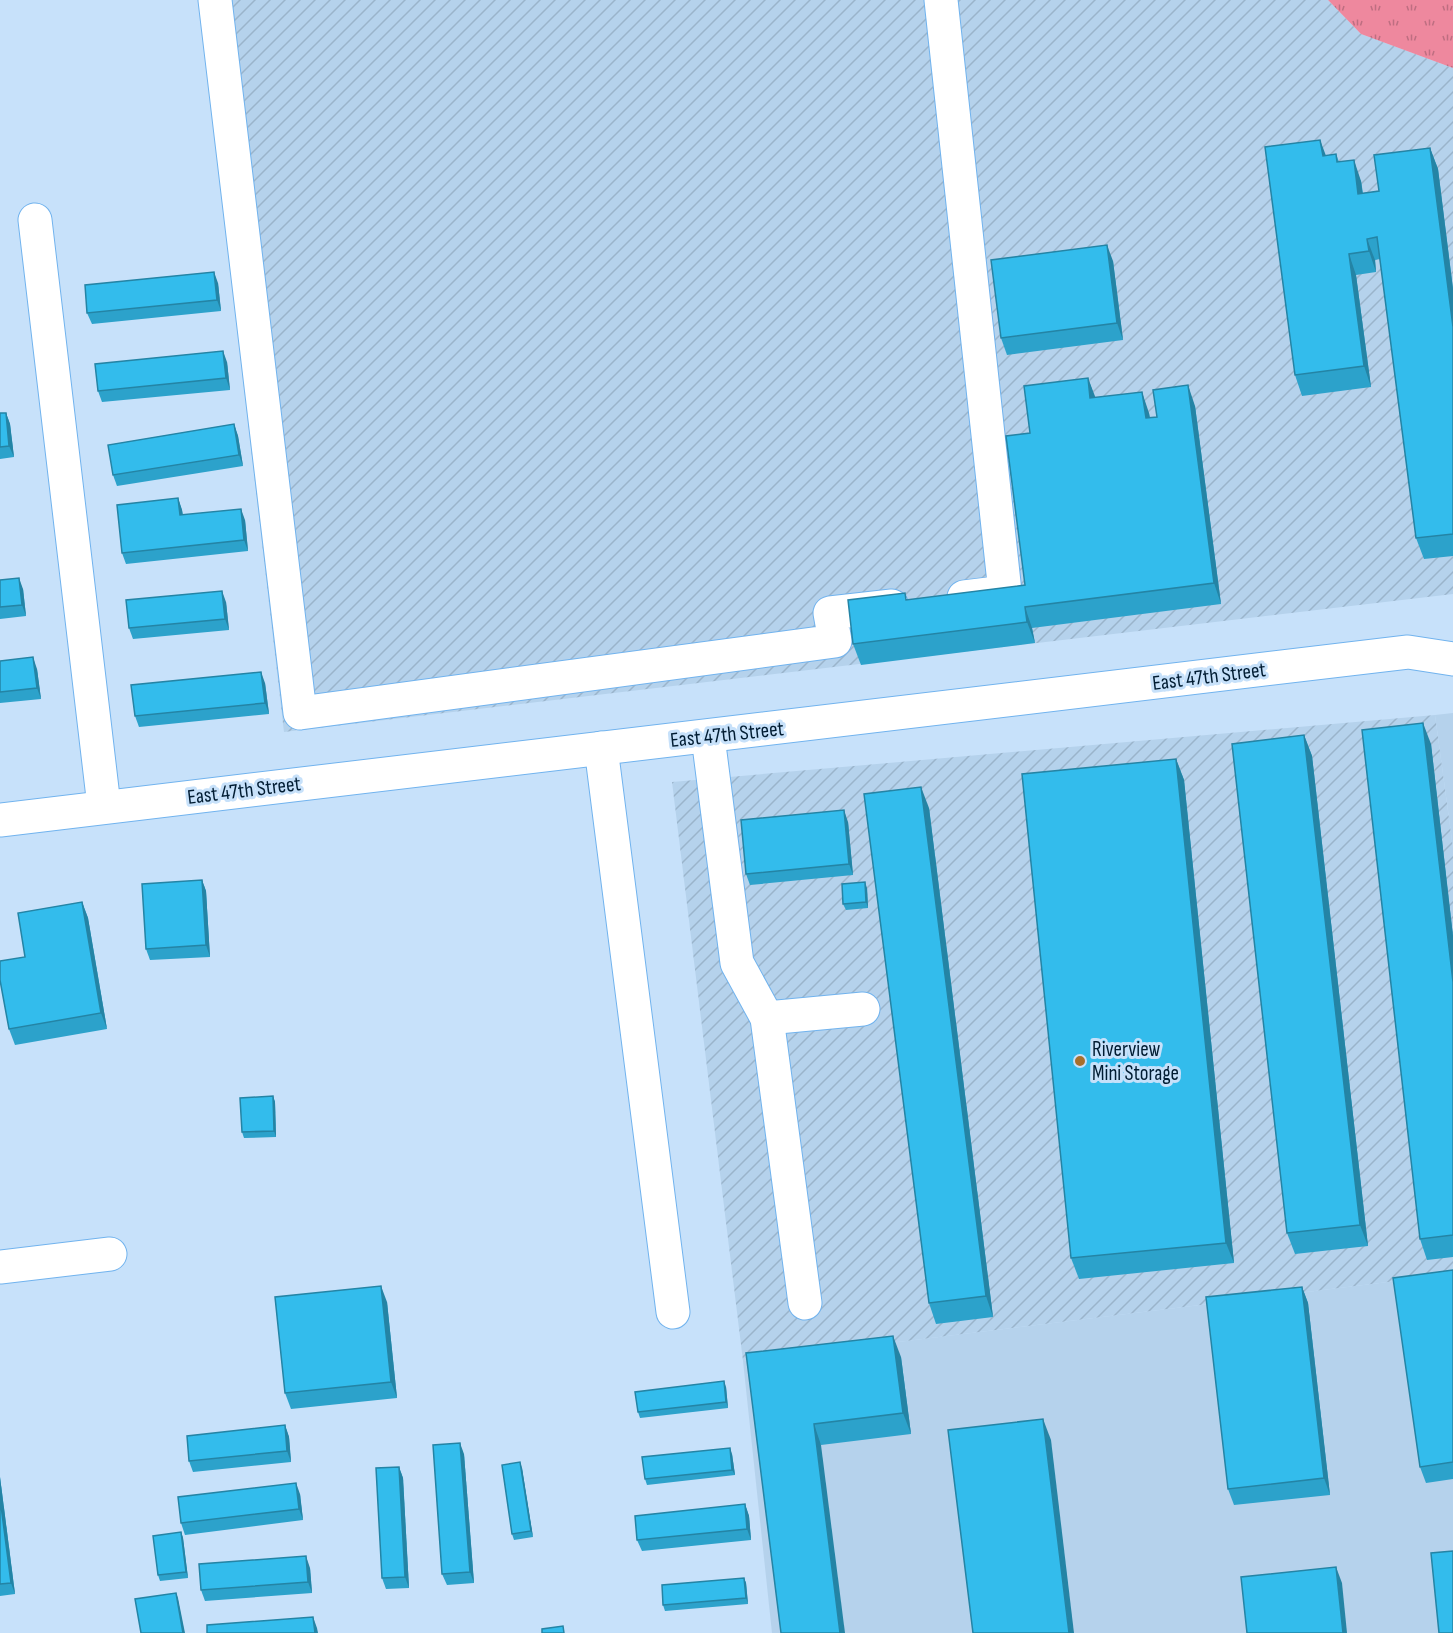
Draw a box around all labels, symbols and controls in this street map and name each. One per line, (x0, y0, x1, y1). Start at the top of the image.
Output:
street label: East 47th Street (1151, 657, 1267, 696)
street label: East 47th Street (669, 716, 785, 753)
street label: East 47th Street (186, 771, 302, 810)
place label: Riverview Mini Storage (1092, 1037, 1179, 1086)
marker: Riverview Mini Storage (1073, 1054, 1087, 1068)

